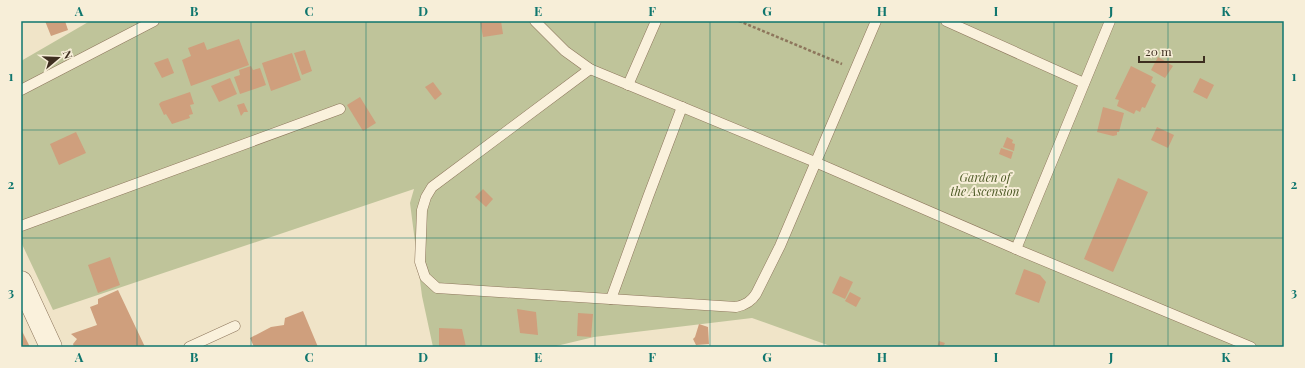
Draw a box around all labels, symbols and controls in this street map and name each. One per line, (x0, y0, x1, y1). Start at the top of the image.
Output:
text: A (74, 2, 84, 19)
text: B (190, 2, 199, 19)
text: C (304, 2, 314, 19)
text: D (418, 2, 428, 19)
text: E (534, 2, 542, 19)
text: F (648, 2, 656, 19)
text: G (762, 2, 772, 19)
text: H (877, 2, 887, 19)
text: I (994, 2, 999, 19)
text: J (1108, 2, 1114, 19)
text: K (1221, 2, 1231, 19)
north arrow (38, 38, 78, 78)
scale bar (1139, 38, 1204, 64)
text: 20 m (1145, 43, 1172, 59)
text: N (60, 48, 76, 61)
text: 1 (9, 67, 14, 84)
text: 1 (1292, 67, 1297, 84)
park label: Garden of the Ascension (950, 169, 1020, 199)
text: 2 (8, 175, 15, 192)
text: 2 (1291, 175, 1298, 192)
text: 3 (8, 283, 14, 300)
text: 3 (1291, 283, 1297, 300)
text: A (74, 348, 84, 365)
text: B (190, 348, 199, 365)
text: C (304, 348, 314, 365)
text: D (418, 348, 428, 365)
text: E (534, 348, 542, 365)
text: F (648, 348, 656, 365)
text: G (762, 348, 772, 365)
text: H (877, 348, 887, 365)
text: I (994, 348, 999, 365)
text: J (1108, 348, 1114, 365)
text: K (1221, 348, 1231, 365)

